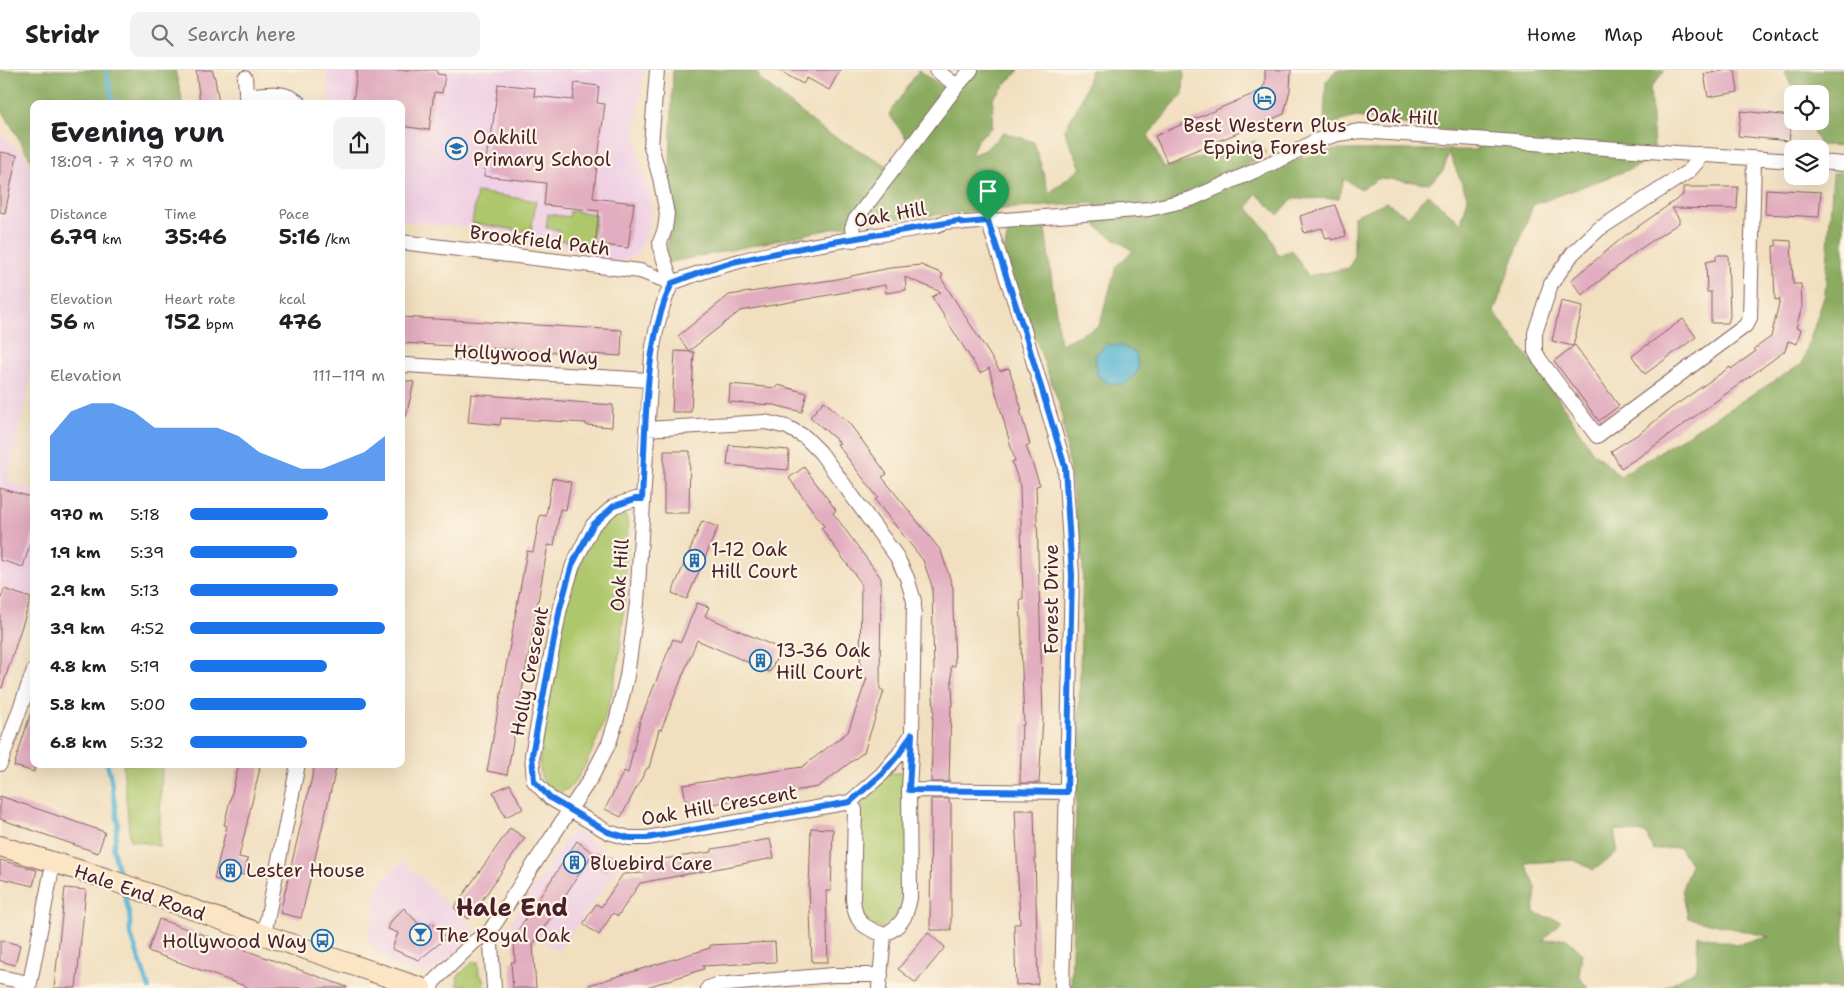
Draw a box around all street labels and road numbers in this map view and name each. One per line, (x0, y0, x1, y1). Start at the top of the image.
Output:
street label: Oak Hill (1365, 102, 1439, 131)
street label: Oak Hill (852, 196, 929, 233)
street label: Brookfield Path (468, 219, 612, 262)
street label: Hollywood Way (453, 338, 599, 371)
street label: Oak Hill (604, 537, 635, 612)
street label: Forest Drive (1039, 544, 1064, 654)
street label: Holly Crescent (505, 604, 554, 738)
street label: Oak Hill Crescent (639, 779, 799, 831)
street label: Hale End Road (71, 858, 209, 927)

